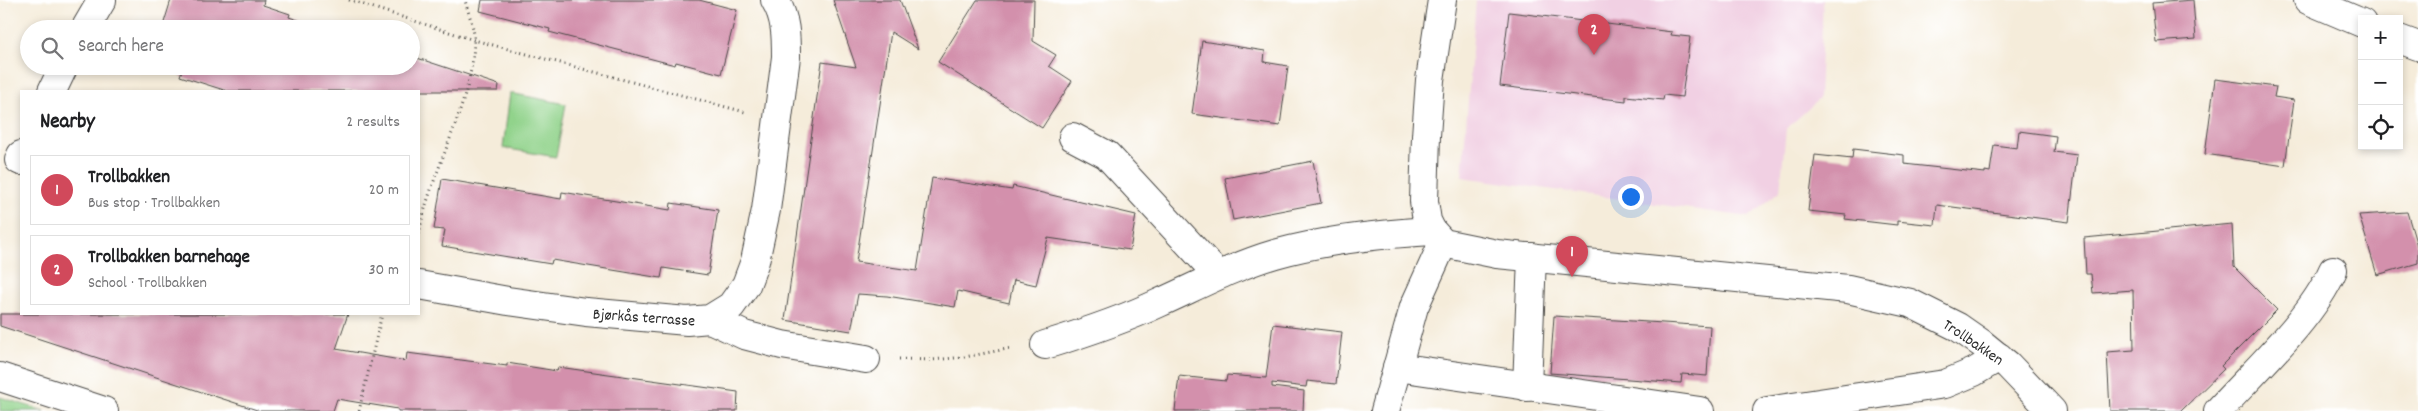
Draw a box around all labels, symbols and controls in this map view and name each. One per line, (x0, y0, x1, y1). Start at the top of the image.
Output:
pin: 2 (1578, 14, 1610, 55)
map controls (2358, 15, 2403, 150)
button: + (2358, 15, 2403, 60)
search box (20, 20, 420, 75)
icon: search (38, 34, 66, 62)
text: Search here (78, 34, 164, 61)
button: − (2358, 60, 2403, 105)
button: locate (2358, 105, 2403, 150)
text: Nearby (40, 108, 95, 138)
text: 2 results (346, 111, 400, 134)
text: Trollbakken (88, 165, 170, 192)
text: 1 (55, 179, 59, 202)
text: 20 m (369, 179, 399, 202)
your location (1618, 184, 1644, 210)
text: Bus stop · Trollbakken (88, 192, 220, 215)
pin: 1 (1556, 236, 1588, 277)
text: Trollbakken barnehage (88, 245, 250, 272)
text: 2 (54, 259, 61, 282)
text: 30 m (369, 259, 399, 282)
text: School · Trollbakken (88, 272, 207, 295)
street label: Bjørkås terrasse (592, 303, 696, 334)
street label: Trollbakken (1938, 314, 2008, 372)

